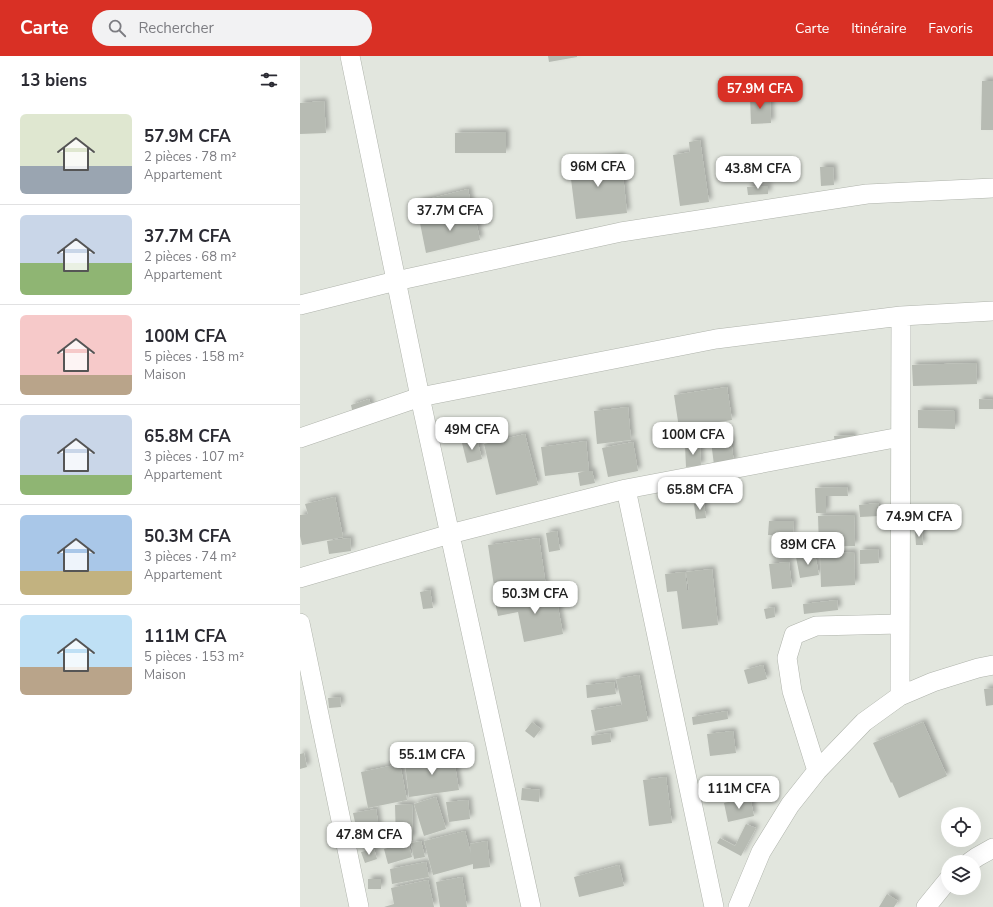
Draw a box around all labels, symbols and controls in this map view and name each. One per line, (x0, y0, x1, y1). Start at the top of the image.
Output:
search box (92, 10, 372, 46)
text: Carte (20, 15, 68, 41)
icon: search (106, 17, 128, 39)
text: Rechercher (138, 18, 214, 38)
text: Carte (795, 19, 829, 38)
text: Itinéraire (851, 19, 906, 38)
text: Favoris (928, 19, 973, 38)
text: 13 biens (20, 69, 87, 92)
icon: filters (258, 69, 280, 91)
pin: 57.9M CFA (714, 76, 806, 110)
text: 57.9M CFA (727, 80, 793, 98)
text: 57.9M CFA (144, 125, 231, 148)
icon: home (52, 130, 100, 178)
text: 2 pièces · 78 m² (144, 148, 236, 166)
pin: 96M CFA (561, 154, 635, 188)
pin: 43.8M CFA (712, 156, 804, 190)
text: 96M CFA (570, 158, 626, 176)
text: 43.8M CFA (725, 160, 791, 178)
text: Appartement (144, 166, 222, 184)
pin: 37.7M CFA (404, 198, 496, 232)
text: 37.7M CFA (417, 202, 483, 220)
text: 37.7M CFA (144, 225, 231, 248)
icon: home (52, 231, 100, 279)
text: 2 pièces · 68 m² (144, 248, 236, 266)
text: Appartement (144, 266, 222, 284)
text: 100M CFA (144, 325, 227, 348)
icon: home (52, 331, 100, 379)
text: 5 pièces · 158 m² (144, 348, 244, 366)
text: Maison (144, 366, 186, 384)
pin: 49M CFA (435, 417, 509, 451)
text: 49M CFA (444, 421, 500, 439)
pin: 100M CFA (652, 422, 734, 456)
text: 65.8M CFA (144, 425, 231, 448)
text: 100M CFA (661, 426, 725, 444)
icon: home (52, 431, 100, 479)
text: 3 pièces · 107 m² (144, 448, 244, 466)
text: Appartement (144, 466, 222, 484)
pin: 65.8M CFA (654, 477, 746, 511)
text: 65.8M CFA (667, 481, 733, 499)
pin: 74.9M CFA (873, 504, 965, 538)
text: 74.9M CFA (886, 508, 952, 526)
text: 50.3M CFA (144, 525, 231, 548)
icon: home (52, 531, 100, 579)
pin: 89M CFA (771, 532, 845, 566)
text: 89M CFA (780, 536, 836, 554)
text: 3 pièces · 74 m² (144, 548, 236, 566)
text: Appartement (144, 566, 222, 584)
pin: 50.3M CFA (489, 581, 581, 615)
text: 50.3M CFA (502, 585, 568, 603)
text: 111M CFA (144, 625, 227, 648)
icon: home (52, 631, 100, 679)
text: 5 pièces · 153 m² (144, 648, 244, 666)
text: Maison (144, 666, 186, 684)
pin: 55.1M CFA (386, 742, 478, 776)
text: 55.1M CFA (399, 746, 465, 764)
pin: 111M CFA (698, 776, 780, 810)
text: 111M CFA (707, 780, 771, 798)
map controls (941, 807, 981, 895)
button: locate (941, 807, 981, 847)
pin: 47.8M CFA (323, 822, 415, 856)
text: 47.8M CFA (336, 826, 402, 844)
button: layers (941, 855, 981, 895)

